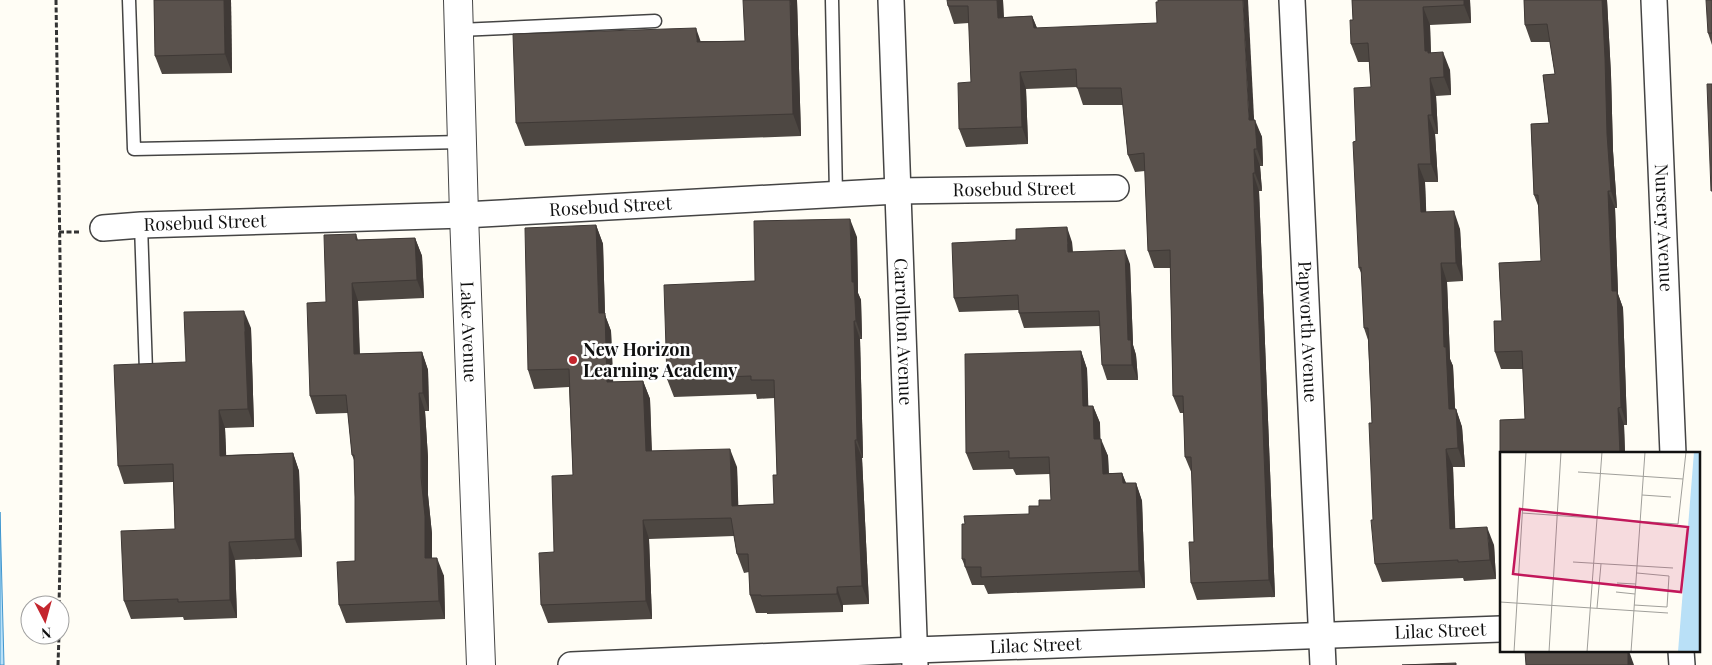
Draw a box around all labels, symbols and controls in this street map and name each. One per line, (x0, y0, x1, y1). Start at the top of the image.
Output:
street label: Nursery Avenue (1650, 163, 1679, 292)
street label: Rosebud Street (953, 176, 1076, 201)
street label: Rosebud Street (549, 190, 673, 221)
street label: Rosebud Street (143, 208, 267, 236)
street label: Carrollton Avenue (889, 258, 919, 406)
street label: Papworth Avenue (1293, 260, 1324, 403)
street label: Lake Avenue (456, 281, 483, 383)
place label: New Horizon Learning Academy (583, 337, 738, 382)
marker: New Horizon Learning Academy (567, 354, 579, 366)
inset map (1500, 452, 1700, 652)
north arrow (20, 595, 70, 645)
street label: Lilac Street (1394, 617, 1487, 644)
text: N (40, 623, 52, 643)
street label: Lilac Street (989, 631, 1082, 658)

